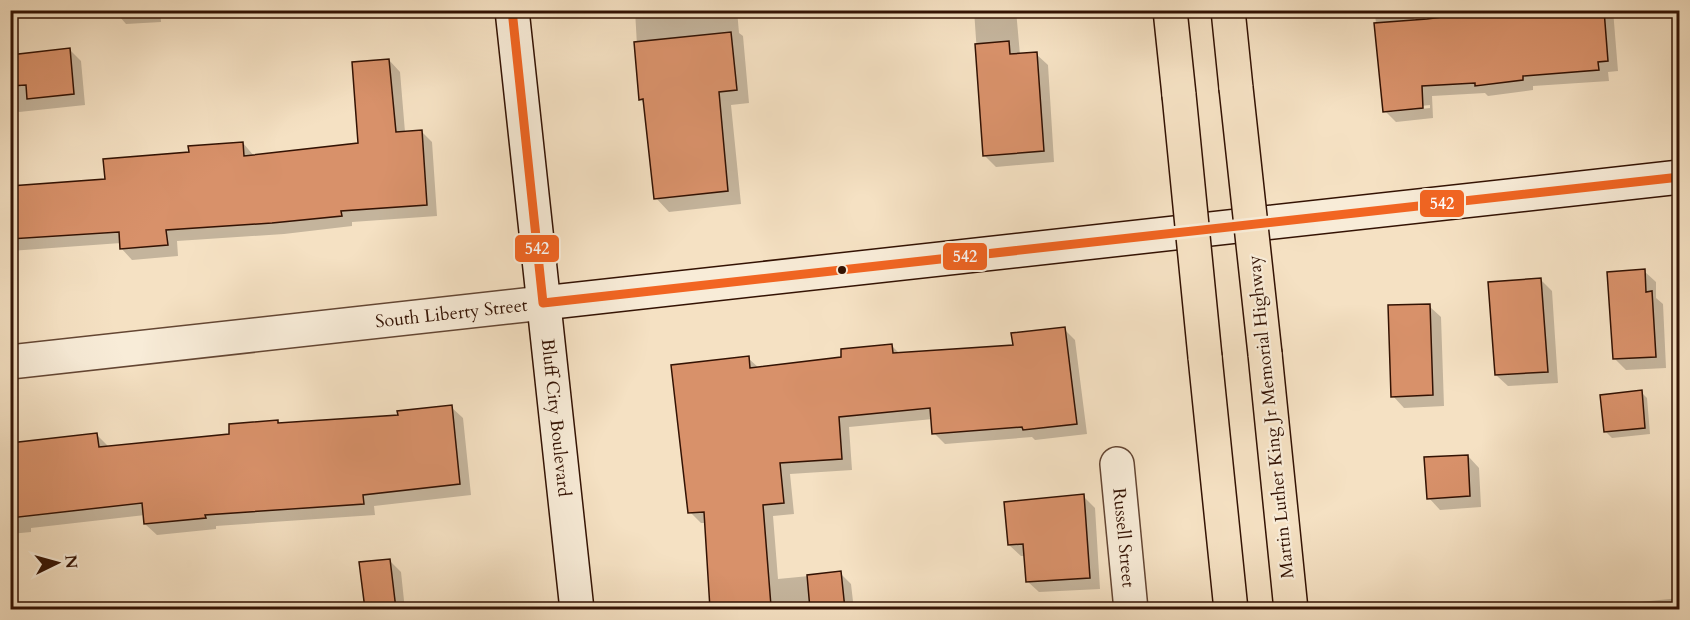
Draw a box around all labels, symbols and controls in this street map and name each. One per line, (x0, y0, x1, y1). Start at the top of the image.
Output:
line badge: 542 (1419, 189, 1465, 218)
text: 542 (1430, 193, 1454, 215)
line badge: 542 (514, 234, 560, 263)
text: 542 (525, 238, 549, 260)
line badge: 542 (942, 242, 988, 271)
text: 542 (953, 246, 977, 268)
street label: Martin Luther King Jr Memorial Highway (1242, 254, 1300, 580)
unlabelled marker (836, 264, 848, 276)
street label: South Liberty Street (374, 292, 529, 334)
street label: Bluff City Boulevard (535, 337, 577, 498)
street label: Russell Street (1107, 487, 1141, 589)
north arrow (27, 533, 87, 593)
text: N (59, 554, 83, 570)

